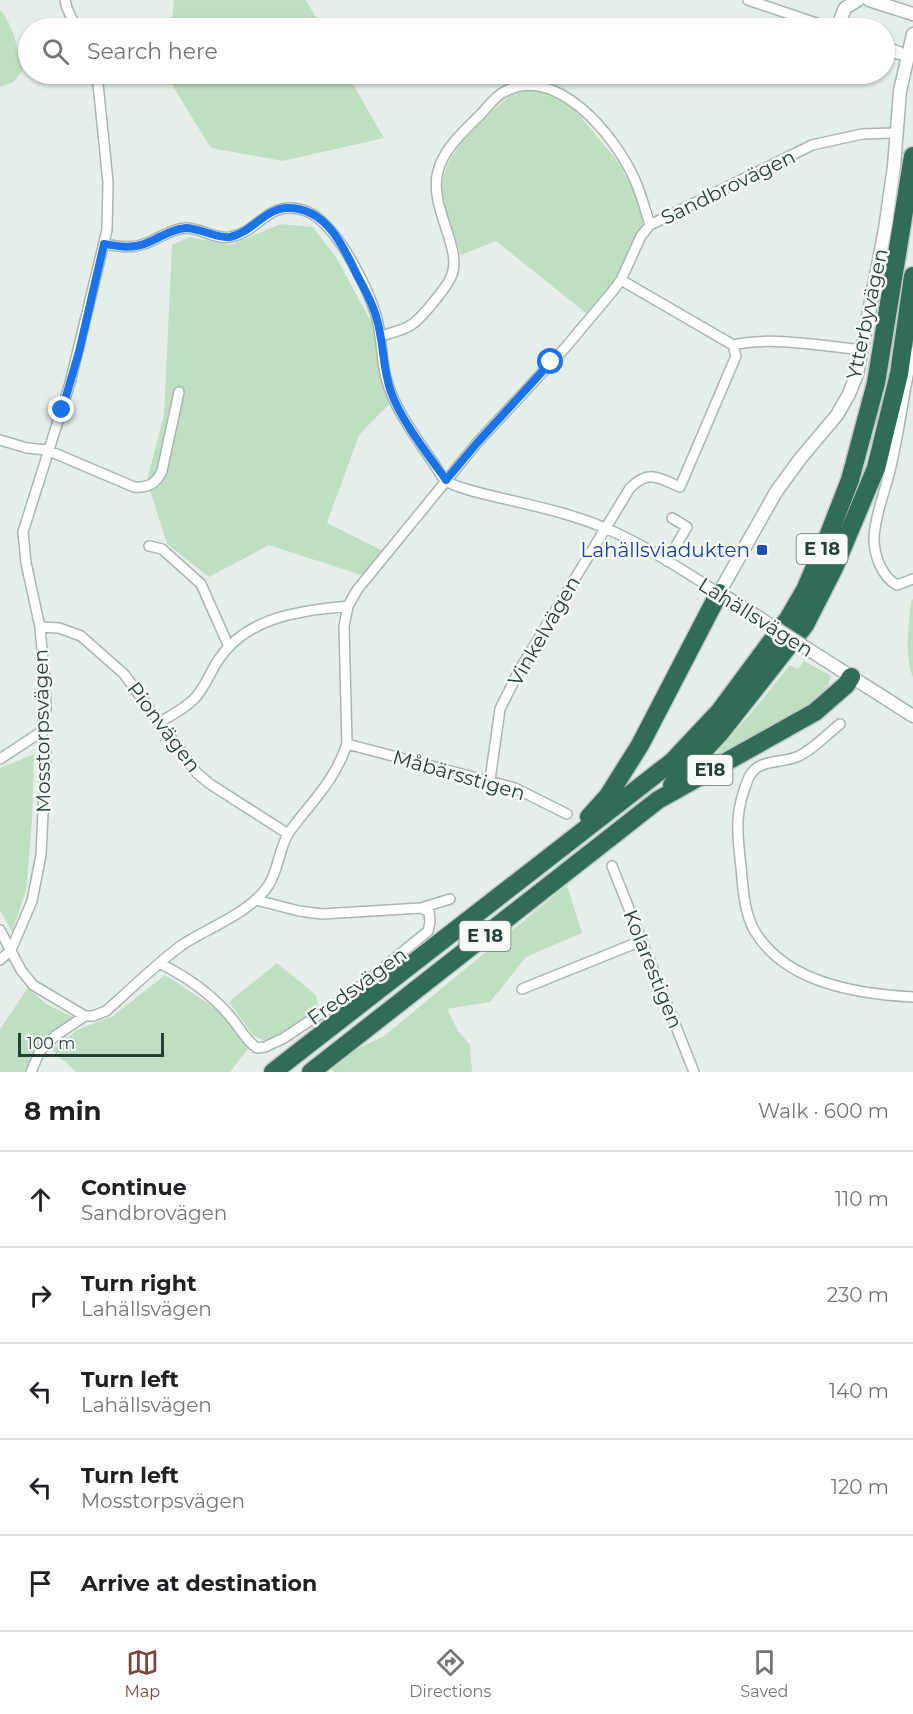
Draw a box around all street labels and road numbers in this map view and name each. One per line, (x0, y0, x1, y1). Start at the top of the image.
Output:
street label: Sandbrovägen (657, 144, 799, 230)
street label: Ytterbyvägen (841, 246, 893, 382)
road number: E 18 (796, 534, 848, 564)
street label: Vinkelvägen (503, 572, 585, 690)
street label: Lahällsvägen (694, 572, 818, 662)
street label: Mosstorpsvägen (29, 649, 55, 813)
street label: Pionvägen (122, 677, 206, 777)
street label: Måbärsstigen (390, 745, 528, 805)
road number: E18 (688, 755, 732, 785)
street label: Kolarestigen (618, 906, 688, 1032)
road number: E 18 (460, 921, 510, 951)
street label: Fredsvägen (303, 942, 411, 1030)

